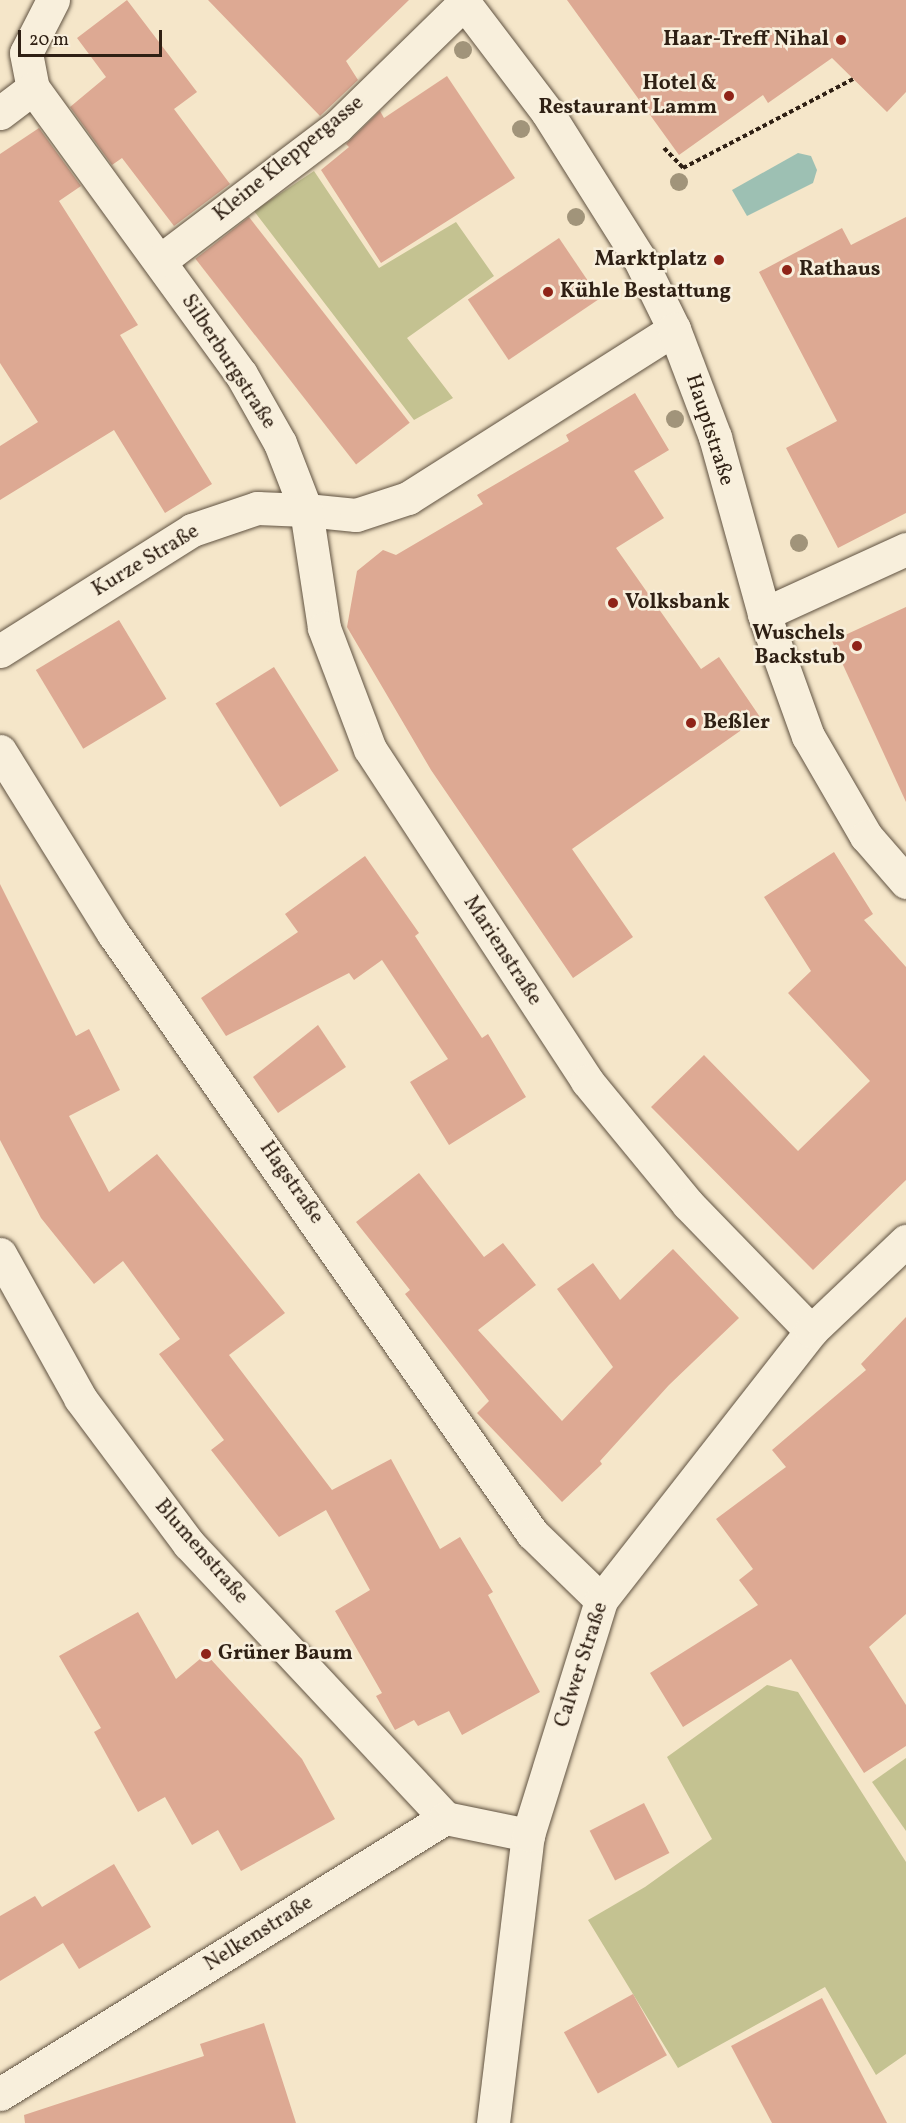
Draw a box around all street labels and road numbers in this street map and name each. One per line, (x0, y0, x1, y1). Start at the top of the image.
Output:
street label: Kleine Kleppergasse (209, 91, 369, 227)
street label: Silberburgstraße (175, 290, 281, 434)
street label: Hauptstraße (679, 371, 739, 489)
street label: Kurze Straße (88, 519, 204, 603)
street label: Marienstraße (457, 891, 547, 1011)
street label: Hagstraße (253, 1137, 329, 1229)
street label: Blumenstraße (149, 1495, 253, 1609)
street label: Calwer Straße (550, 1599, 614, 1731)
street label: Nelkenstraße (200, 1891, 318, 1977)

